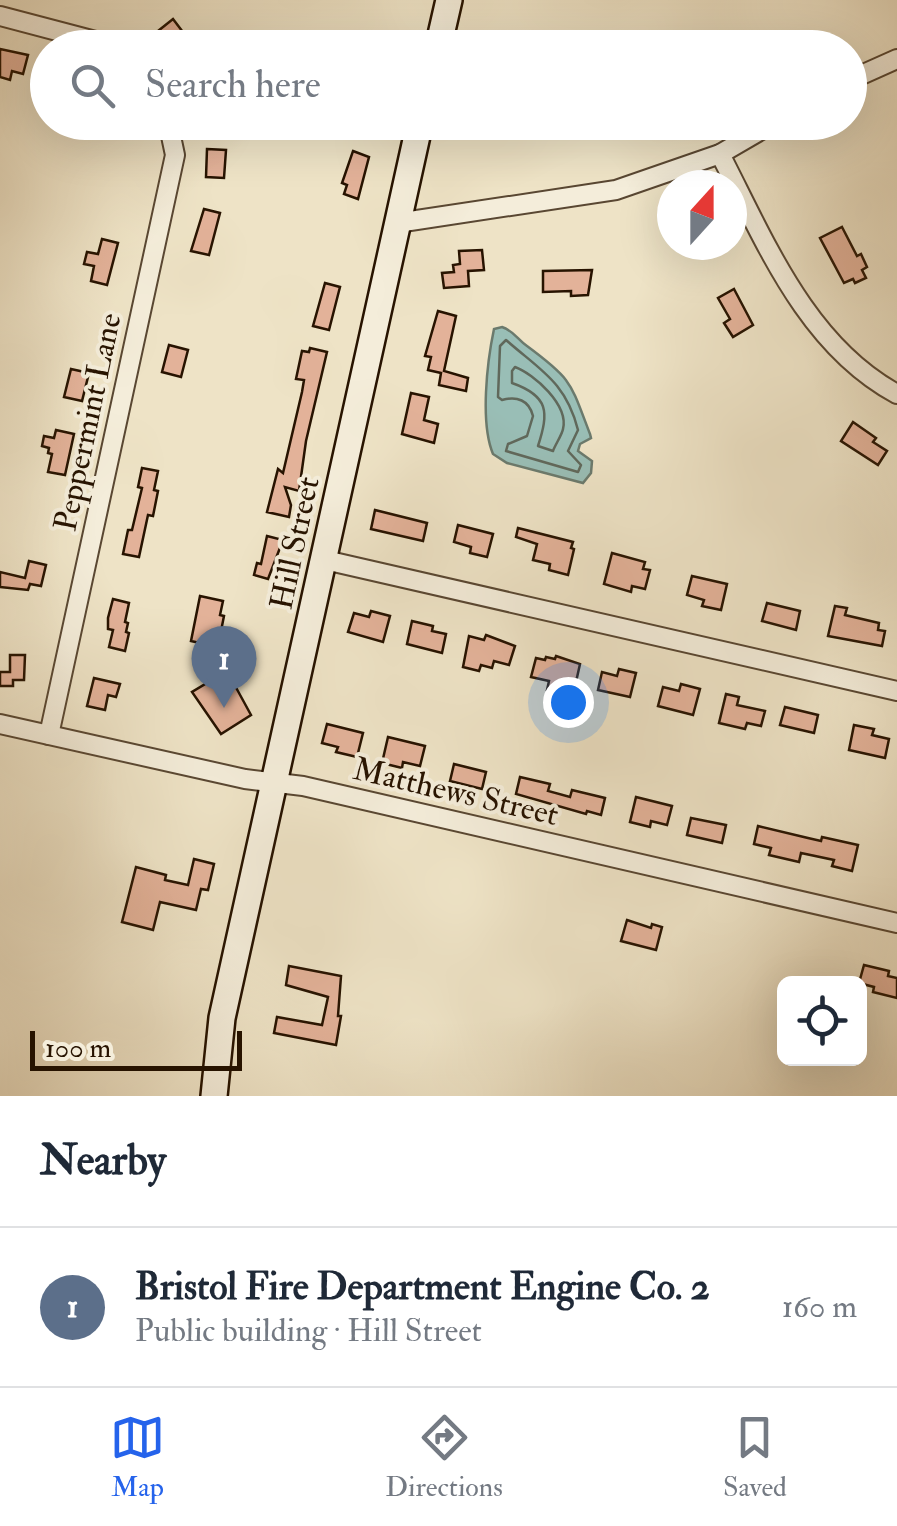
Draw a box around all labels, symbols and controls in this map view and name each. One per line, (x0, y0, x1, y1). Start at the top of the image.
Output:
search box (30, 30, 867, 140)
icon: search (65, 58, 120, 113)
text: Search here (145, 61, 321, 109)
north arrow (657, 170, 747, 260)
street label: Peppermint Lane (45, 310, 131, 535)
street label: Hill Street (261, 473, 329, 613)
pin: 1 (192, 626, 256, 708)
your location (543, 677, 594, 728)
street label: Matthews Street (349, 749, 562, 835)
map controls (777, 976, 867, 1066)
button: locate (777, 976, 867, 1066)
scale bar (30, 1026, 242, 1070)
text: 100 m (45, 1031, 111, 1066)
text: Nearby (40, 1135, 166, 1187)
text: Bristol Fire Department Engine Co. 2 (135, 1263, 710, 1311)
text: 1 (67, 1287, 78, 1327)
text: 160 m (782, 1287, 857, 1327)
text: Public building · Hill Street (135, 1311, 482, 1351)
tab: Map (110, 1410, 165, 1505)
tab: Directions (385, 1410, 503, 1505)
tab: Saved (723, 1410, 787, 1505)

